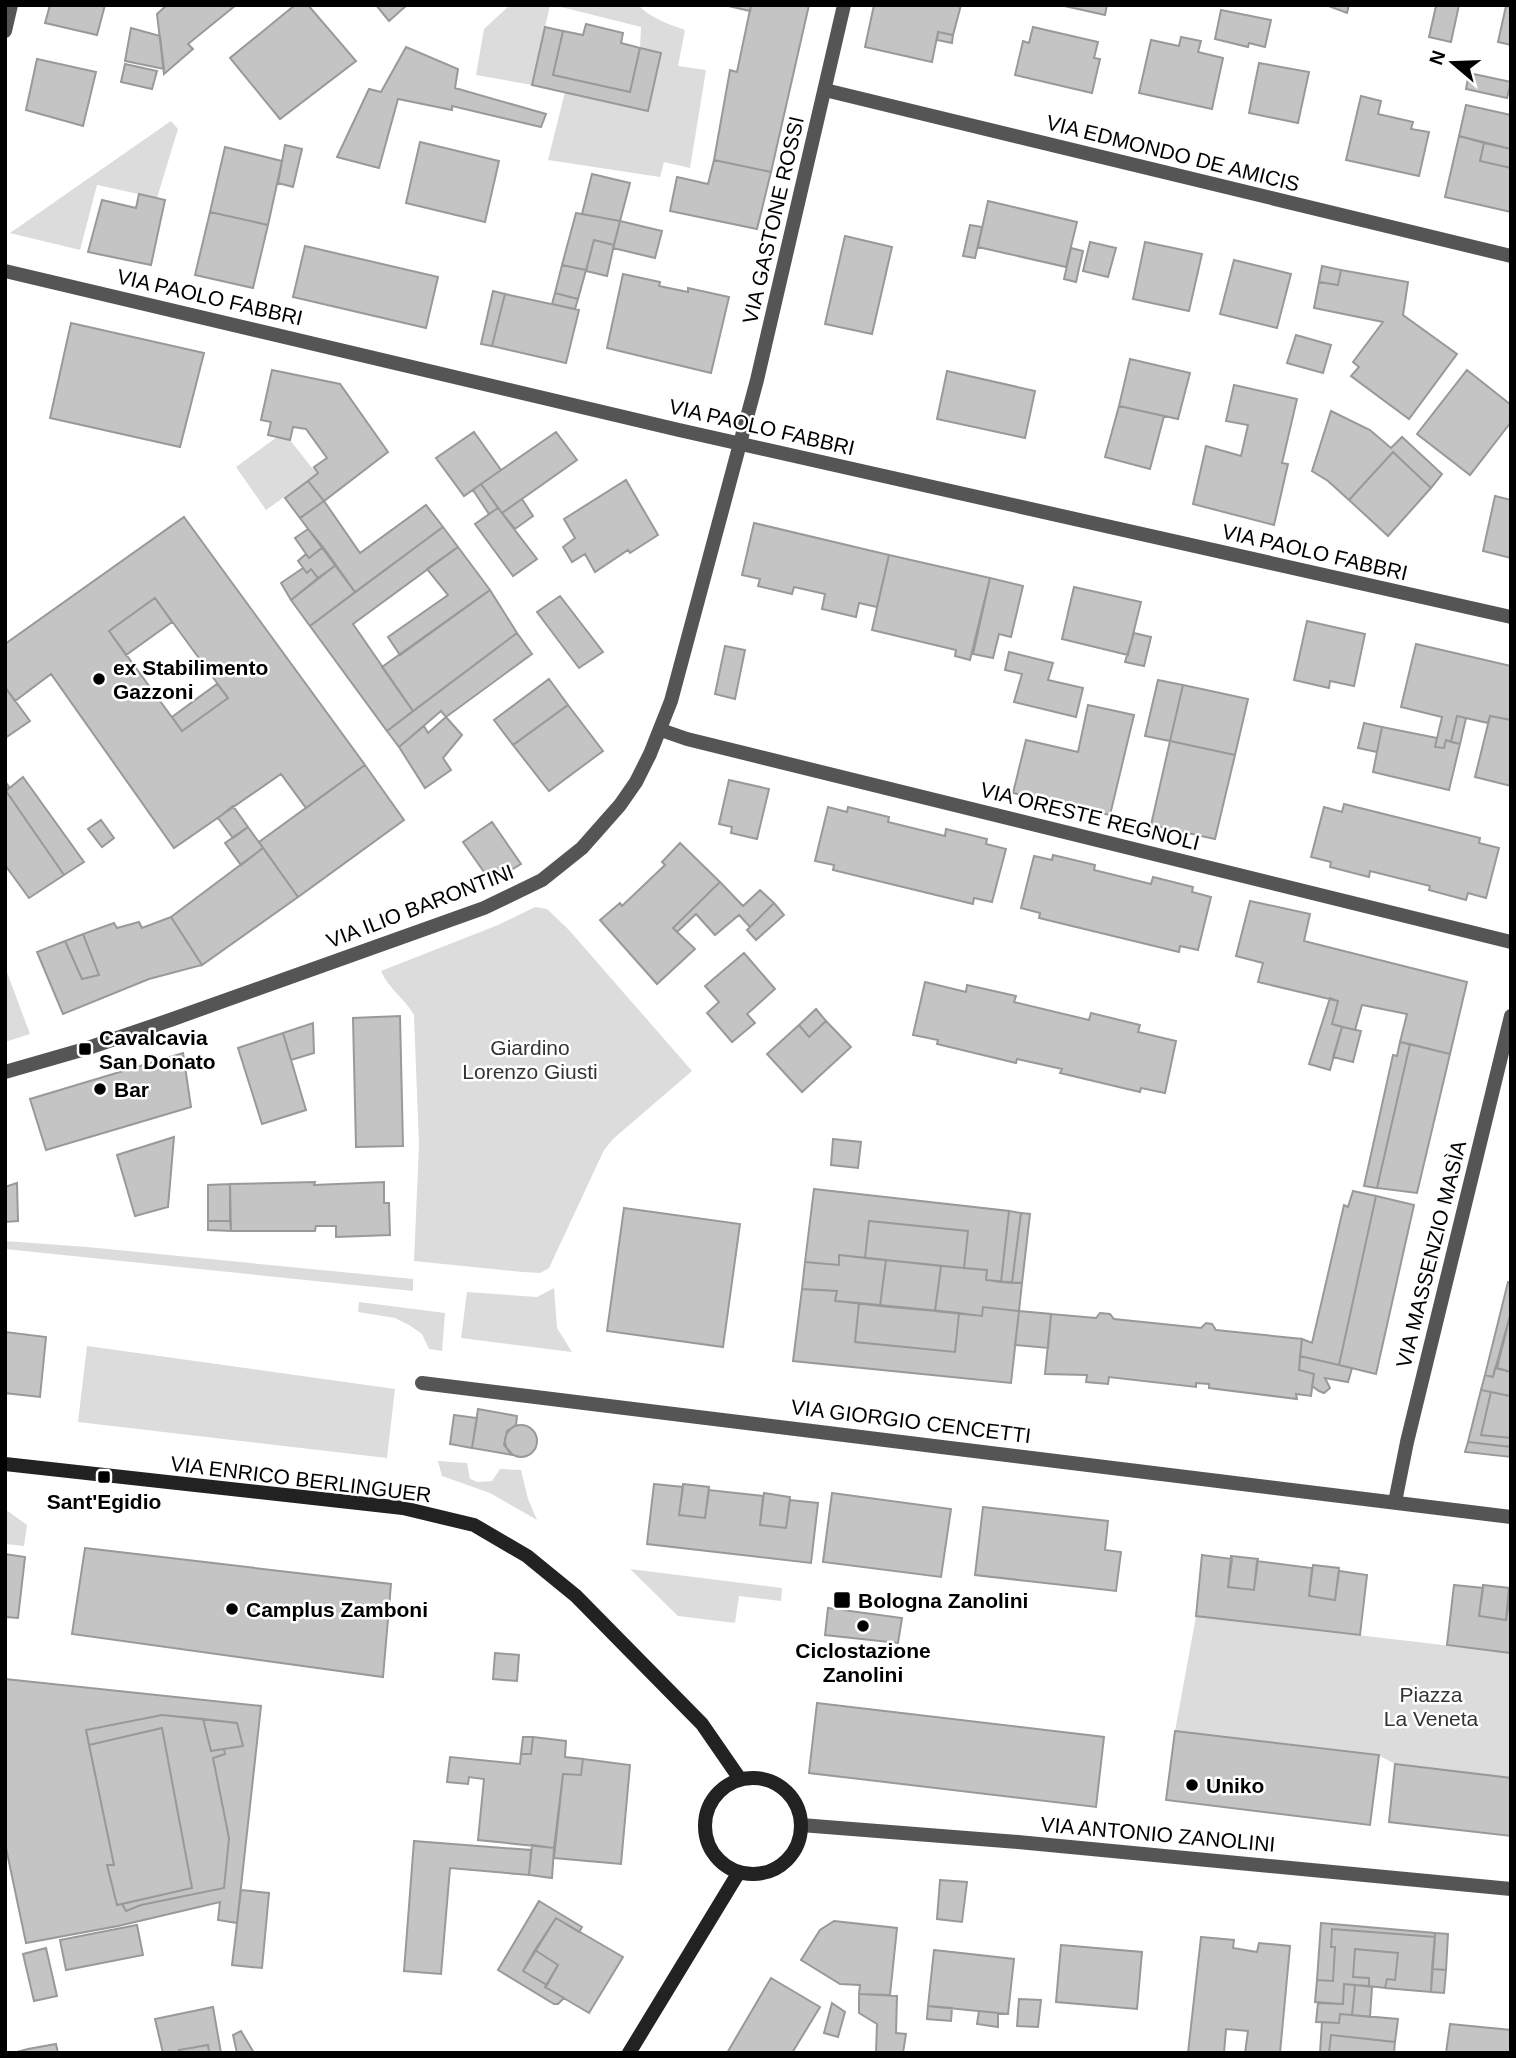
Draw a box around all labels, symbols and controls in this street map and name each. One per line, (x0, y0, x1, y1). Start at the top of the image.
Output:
north arrow (1418, 28, 1488, 98)
text: N (1425, 48, 1450, 68)
street label: VIA EDMONDO DE AMICIS (1044, 110, 1302, 196)
street label: VIA GASTONE ROSSI (738, 114, 808, 326)
street label: VIA PAOLO FABBRI (115, 264, 305, 330)
street label: VIA PAOLO FABBRI (667, 394, 857, 460)
street label: VIA PAOLO FABBRI (1220, 519, 1410, 585)
place label: ex Stabilimento Gazzoni (113, 656, 268, 703)
marker: ex Stabilimento Gazzoni (91, 671, 107, 687)
street label: VIA ORESTE REGNOLI (978, 778, 1202, 854)
street label: VIA ILIO BARONTINI (323, 860, 517, 952)
place label: Cavalcavia San Donato (99, 1026, 216, 1073)
park label: Giardino Lorenzo Giusti (462, 1036, 598, 1083)
marker: Cavalcavia San Donato (77, 1041, 93, 1057)
place label: Bar (114, 1078, 149, 1101)
marker: Bar (92, 1081, 108, 1097)
street label: VIA MASSENZIO MASÌA (1392, 1138, 1470, 1370)
street label: VIA GIORGIO CENCETTI (790, 1395, 1032, 1447)
street label: VIA ENRICO BERLINGUER (169, 1452, 433, 1506)
marker: Sant'Egidio (96, 1469, 112, 1485)
place label: Sant'Egidio (47, 1490, 161, 1513)
place label: Bologna Zanolini (858, 1589, 1028, 1612)
marker: Bologna Zanolini (832, 1590, 852, 1610)
place label: Camplus Zamboni (246, 1598, 428, 1621)
marker: Camplus Zamboni (224, 1601, 240, 1617)
marker: Ciclostazione Zanolini (855, 1618, 871, 1634)
place label: Ciclostazione Zanolini (795, 1639, 931, 1686)
park label: Piazza La Veneta (1384, 1683, 1479, 1730)
place label: Uniko (1206, 1774, 1264, 1797)
marker: Uniko (1184, 1777, 1200, 1793)
street label: VIA ANTONIO ZANOLINI (1040, 1812, 1276, 1856)

